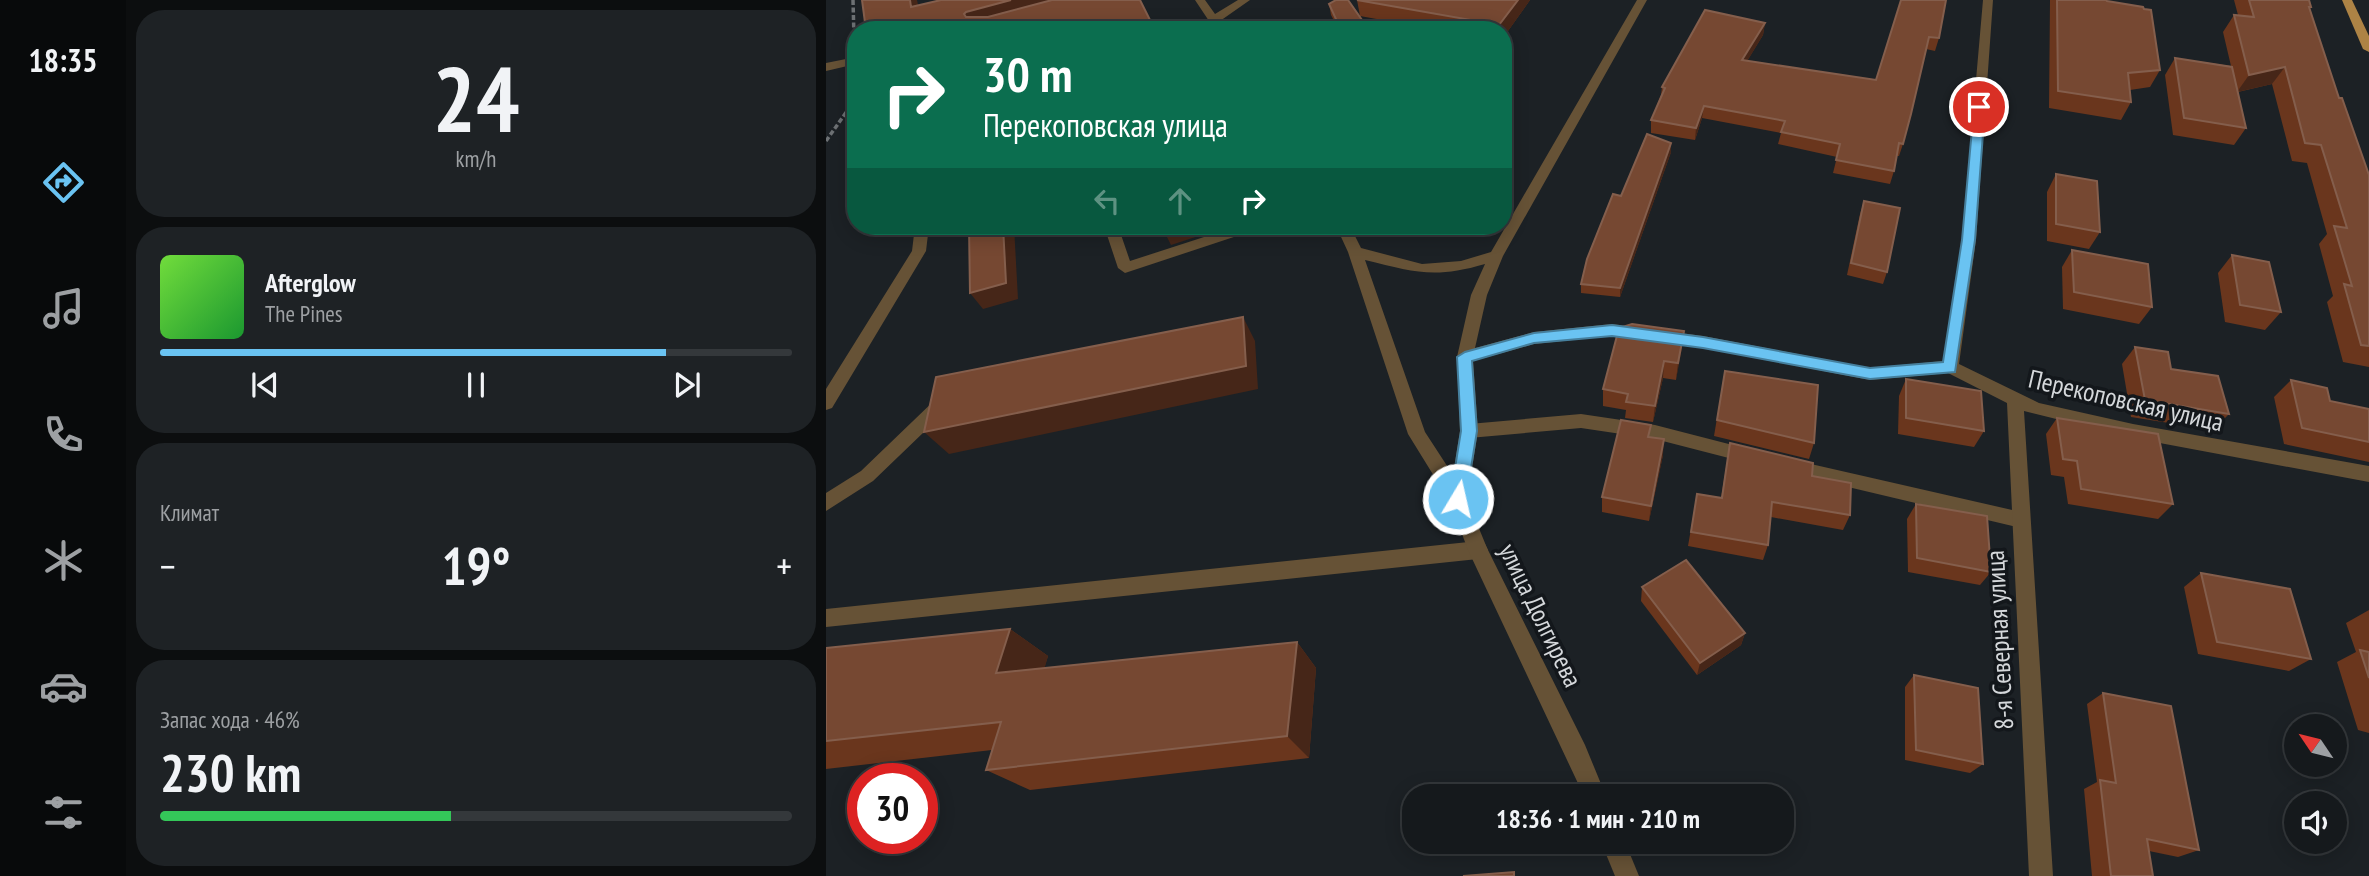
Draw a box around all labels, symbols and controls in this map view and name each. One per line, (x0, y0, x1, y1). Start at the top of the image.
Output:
text: 18:35 (28, 39, 98, 81)
text: 24 (433, 39, 520, 157)
text: 30 m (983, 42, 1072, 106)
icon: right (868, 49, 959, 140)
pin (1949, 77, 2009, 137)
icon: arrive (1960, 88, 1998, 126)
text: Перекоповская улица (983, 104, 1228, 146)
text: km/h (456, 144, 496, 173)
icon: directions (39, 158, 88, 207)
icon: left (1088, 182, 1126, 220)
icon: ahead (1161, 182, 1199, 220)
icon: right (1234, 182, 1272, 220)
text: Afterglow (265, 266, 356, 299)
icon: music (39, 284, 88, 333)
text: The Pines (265, 299, 343, 328)
street label: Перекоповская улица (2025, 362, 2227, 438)
icon: previous (246, 366, 284, 404)
icon: pause (457, 366, 495, 404)
icon: next (668, 366, 706, 404)
icon: phone (39, 410, 88, 459)
position arrow (1421, 462, 1495, 536)
text: Климат (160, 498, 219, 527)
text: 19° (442, 532, 510, 599)
icon: climate (39, 536, 88, 585)
street label: улица Долгирева (1492, 538, 1590, 692)
text: − (160, 541, 176, 590)
text: + (776, 541, 792, 590)
street label: 8-я Северная улица (1978, 549, 2020, 731)
icon: car (39, 662, 88, 711)
text: Запас хода · 46% (160, 705, 300, 734)
north arrow (2284, 714, 2347, 777)
map controls (2284, 714, 2347, 854)
text: 230 km (160, 739, 301, 806)
speed limit sign: 30 (847, 763, 938, 854)
icon: filters (39, 788, 88, 837)
button: sound (2284, 791, 2347, 854)
text: 18:36 · 1 мин · 210 m (1496, 802, 1700, 835)

